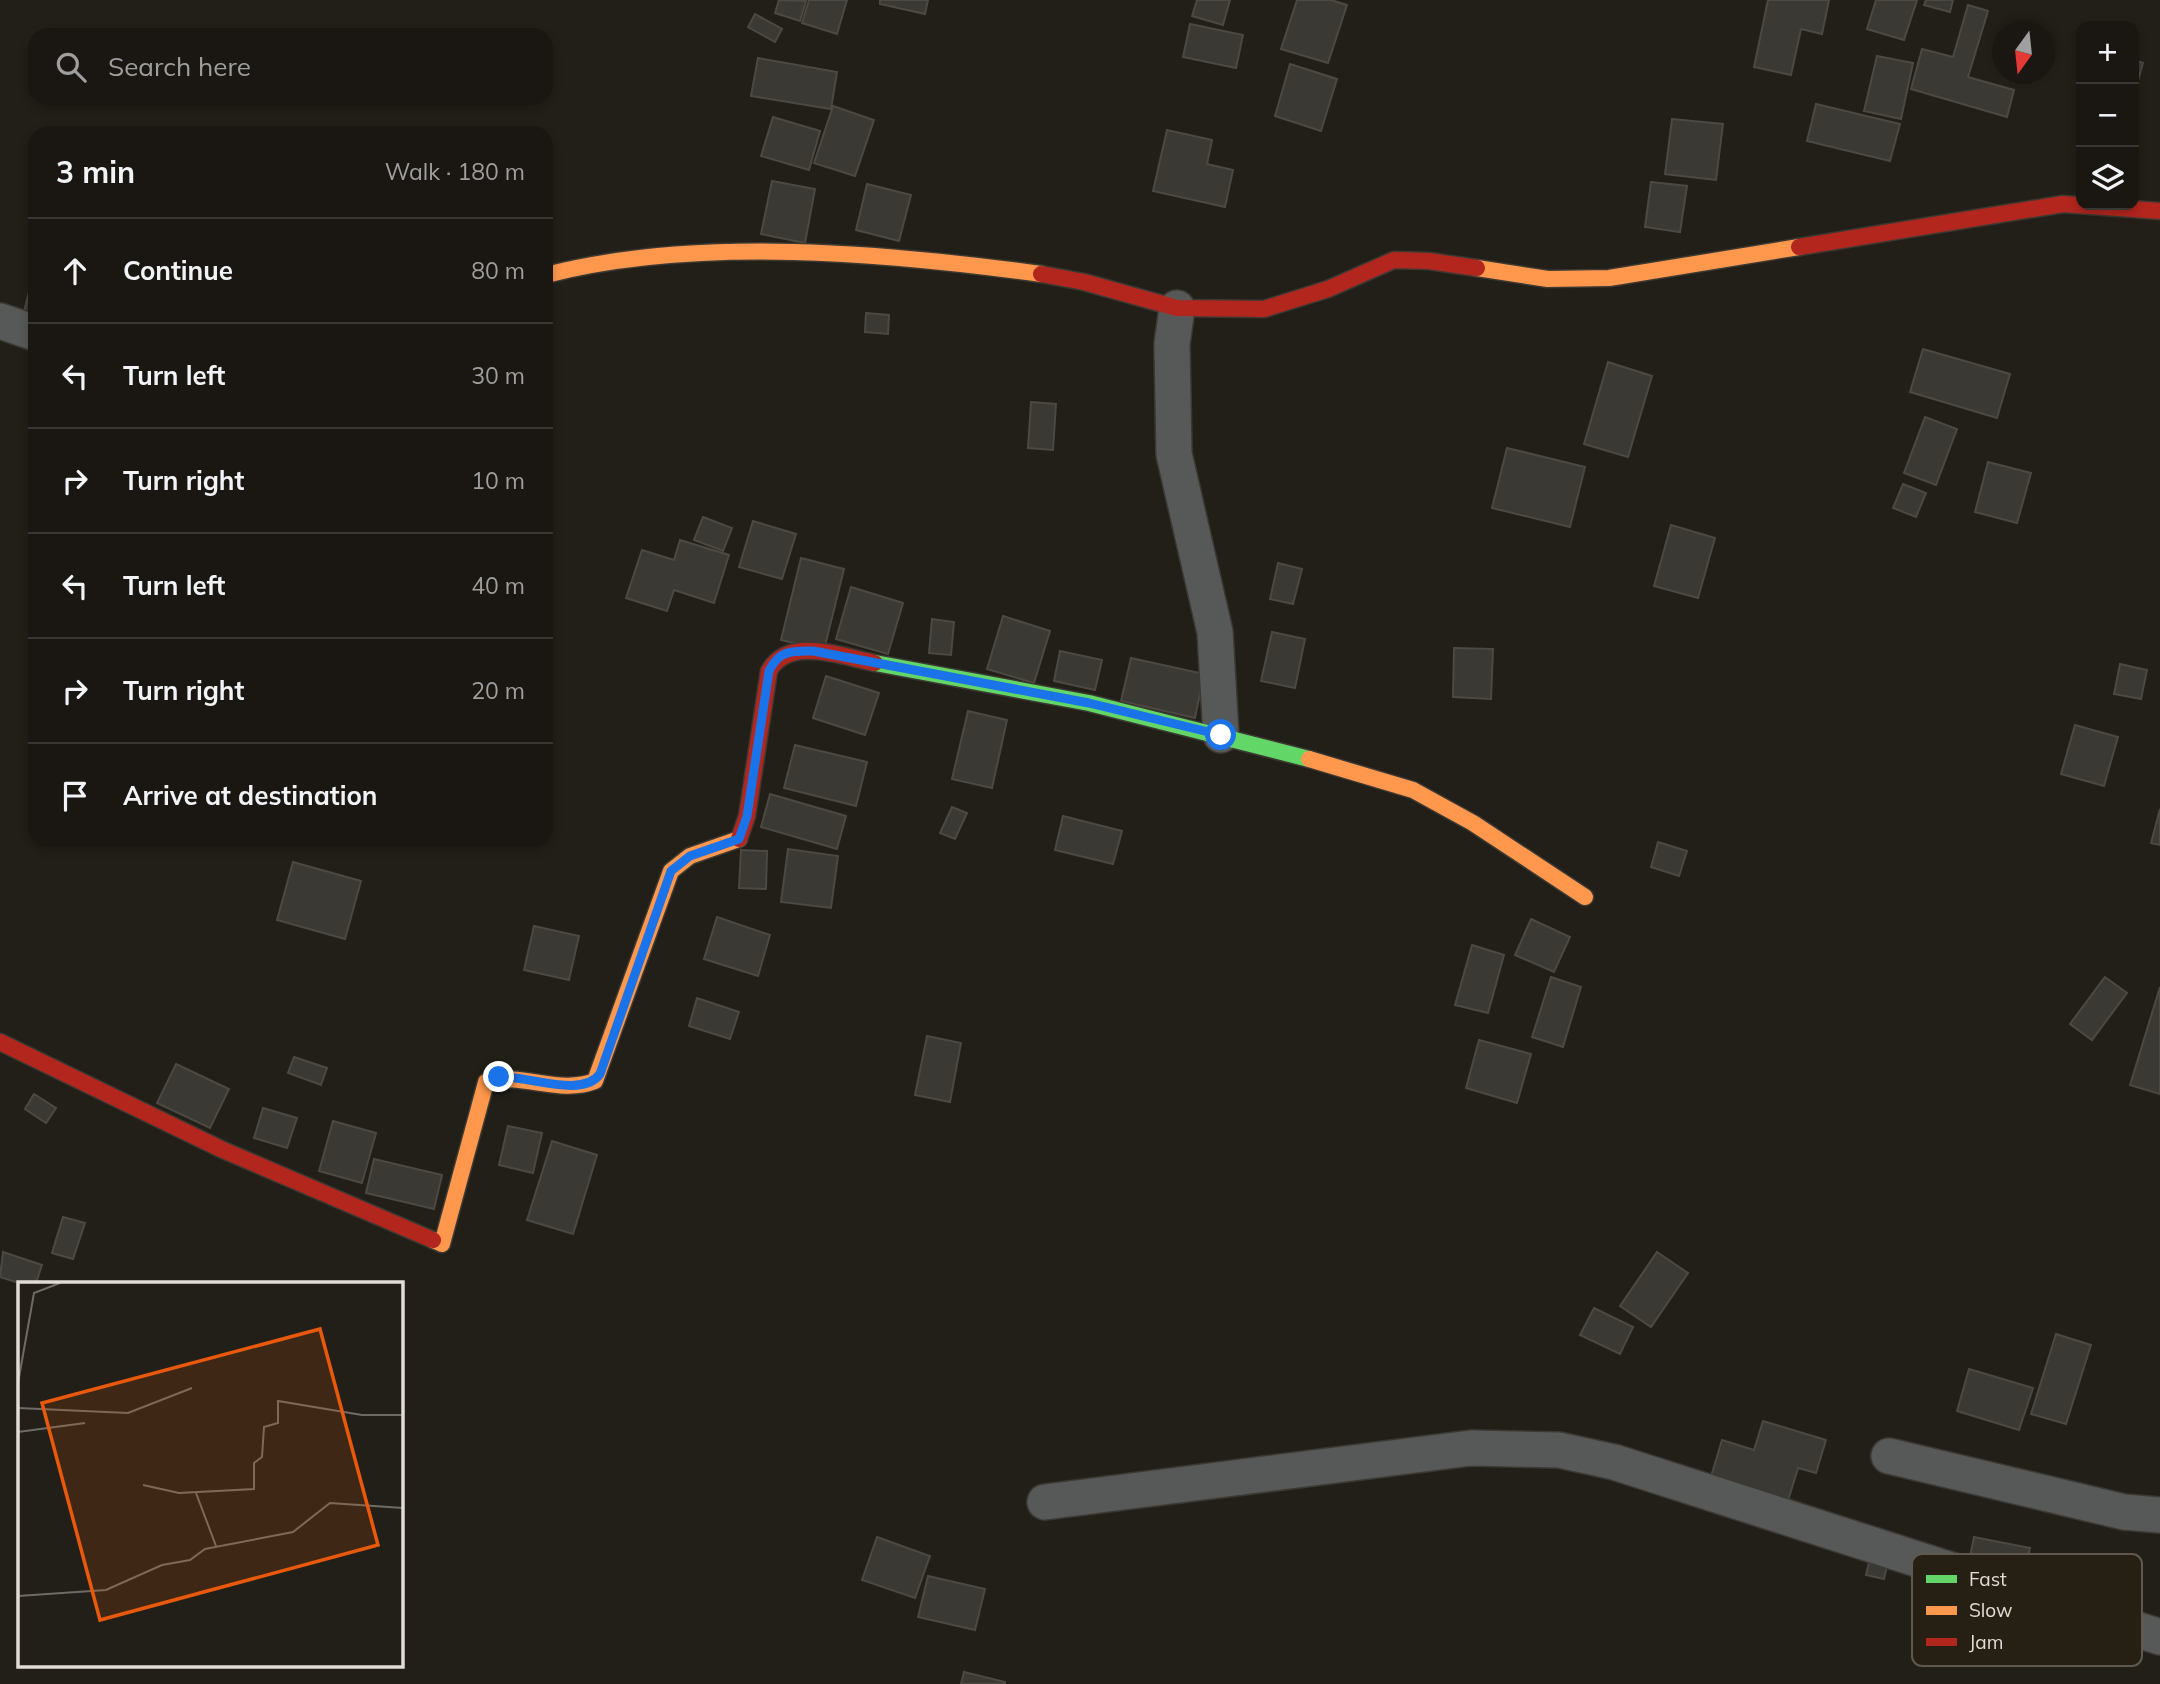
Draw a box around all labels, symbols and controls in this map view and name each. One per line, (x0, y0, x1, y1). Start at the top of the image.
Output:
north arrow (1992, 21, 2055, 84)
map controls (2076, 21, 2139, 210)
button: + (2076, 21, 2139, 84)
search box (28, 28, 553, 105)
icon: search (52, 48, 90, 86)
text: Search here (108, 50, 251, 83)
button: − (2076, 84, 2139, 147)
button: layers (2076, 147, 2139, 210)
text: 3 min (56, 153, 135, 191)
text: Walk · 180 m (385, 157, 525, 186)
icon: ahead (56, 252, 94, 290)
text: Continue (123, 254, 233, 287)
text: 80 m (471, 256, 525, 285)
icon: left (56, 357, 94, 395)
text: Turn left (123, 359, 225, 392)
text: 30 m (471, 361, 525, 390)
icon: right (56, 462, 94, 500)
text: Turn right (123, 464, 244, 497)
text: 10 m (471, 466, 525, 495)
icon: left (56, 567, 94, 605)
text: Turn left (123, 569, 225, 602)
text: 40 m (471, 571, 525, 600)
icon: right (56, 672, 94, 710)
text: Turn right (123, 674, 244, 707)
text: 20 m (471, 676, 525, 705)
route start (1205, 719, 1236, 750)
icon: arrive (56, 777, 94, 815)
text: Arrive at destination (123, 779, 378, 812)
route end (483, 1061, 514, 1092)
inset map (18, 1282, 402, 1666)
legend (1912, 1554, 2142, 1666)
text: Fast (1969, 1567, 2007, 1591)
text: Slow (1969, 1598, 2013, 1622)
text: Jam (1969, 1630, 2003, 1654)

